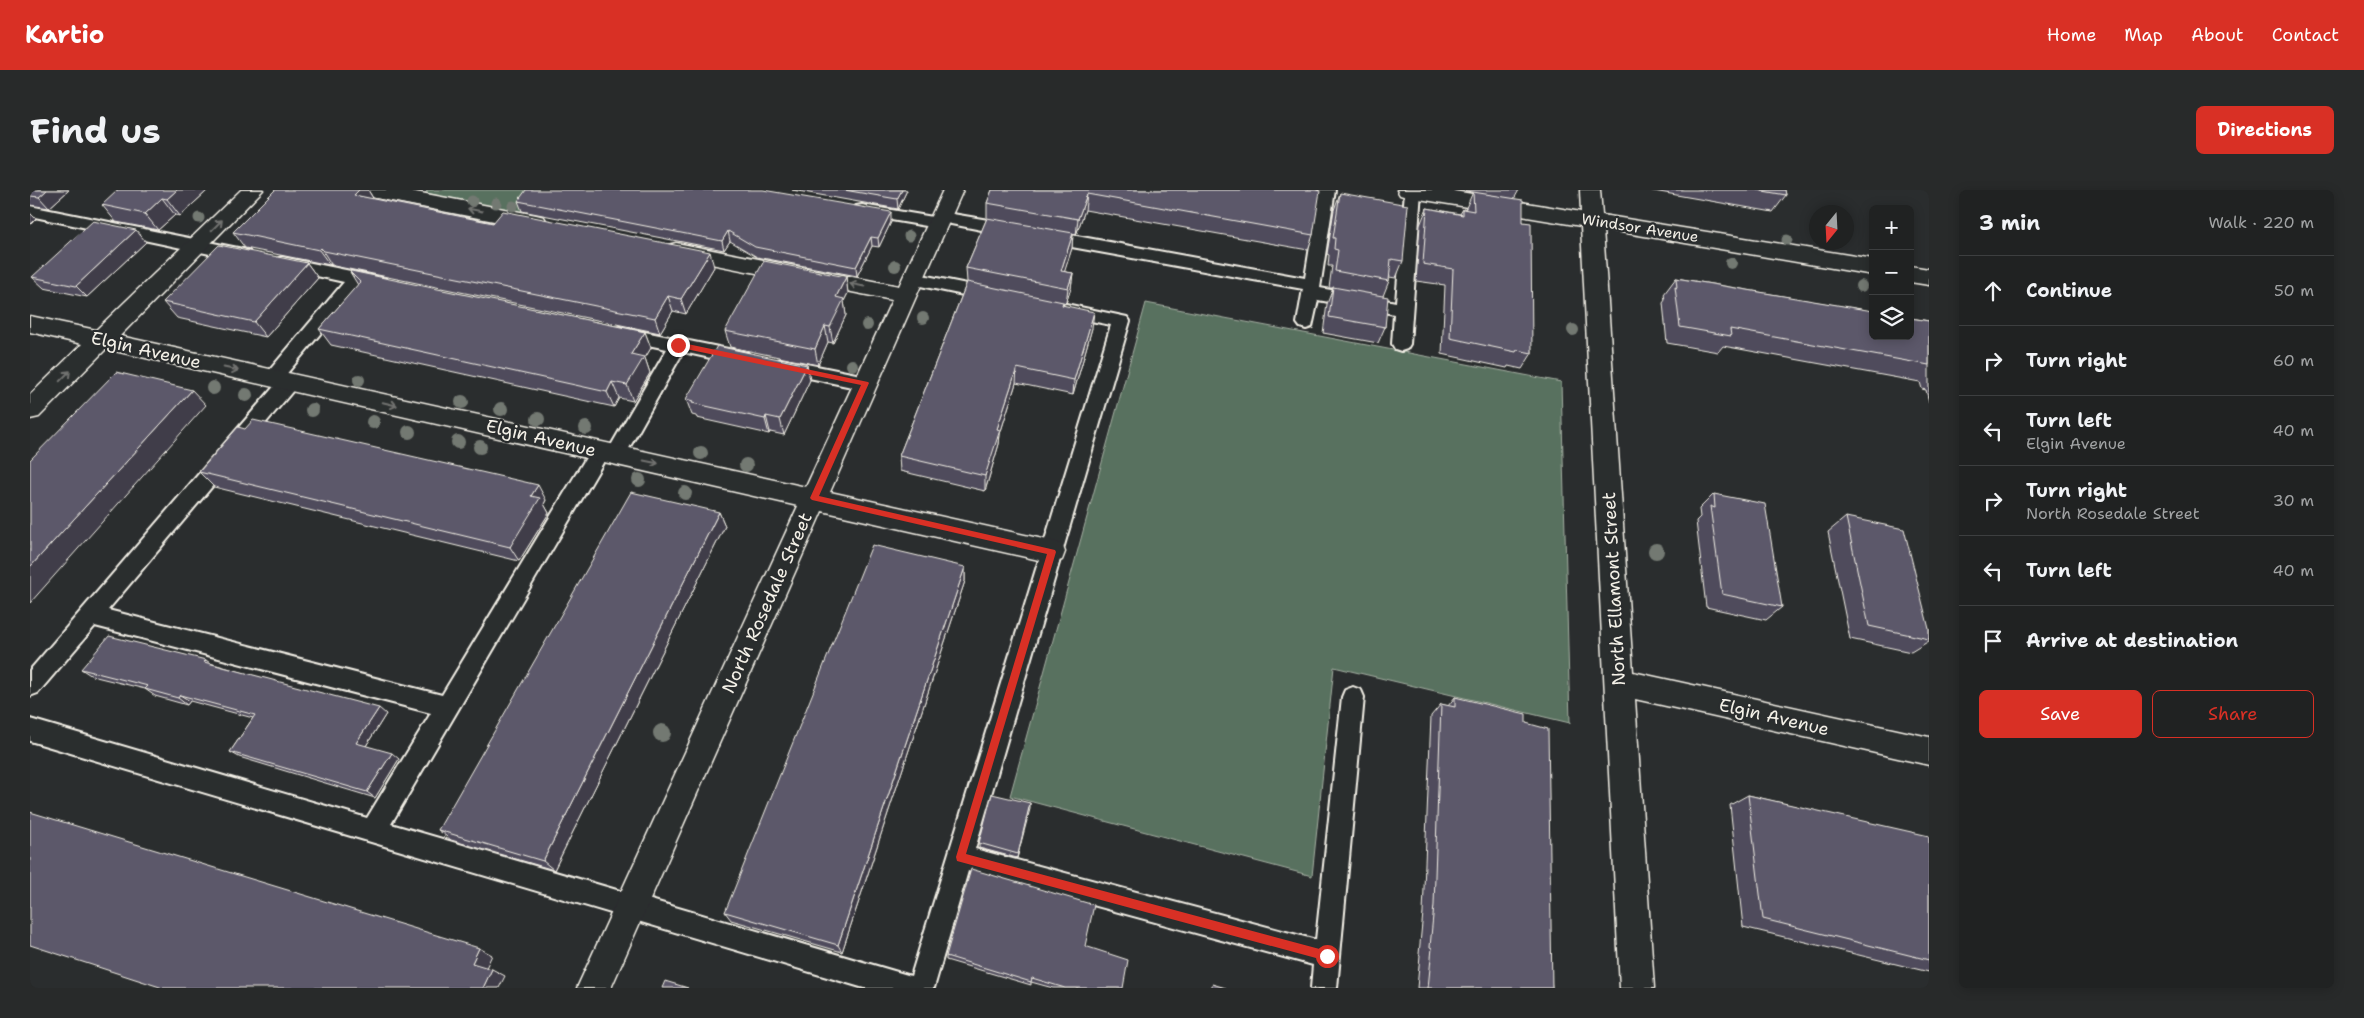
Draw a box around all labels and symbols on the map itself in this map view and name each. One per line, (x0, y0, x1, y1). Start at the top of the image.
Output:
one-way arrow (467, 205, 483, 215)
north arrow (1809, 205, 1854, 250)
street label: Windsor Avenue (1580, 209, 1700, 247)
one-way arrow (211, 219, 224, 231)
one-way arrow (850, 280, 866, 290)
street label: Elgin Avenue (89, 326, 203, 374)
route end (667, 334, 690, 357)
one-way arrow (223, 365, 239, 374)
one-way arrow (58, 370, 71, 382)
one-way arrow (381, 400, 397, 409)
street label: Elgin Avenue (484, 414, 598, 462)
one-way arrow (643, 458, 659, 467)
street label: North Ellamont Street (1597, 491, 1631, 687)
street label: North Rosedale Street (716, 509, 818, 697)
street label: Elgin Avenue (1717, 693, 1831, 741)
route start (1316, 945, 1339, 968)

